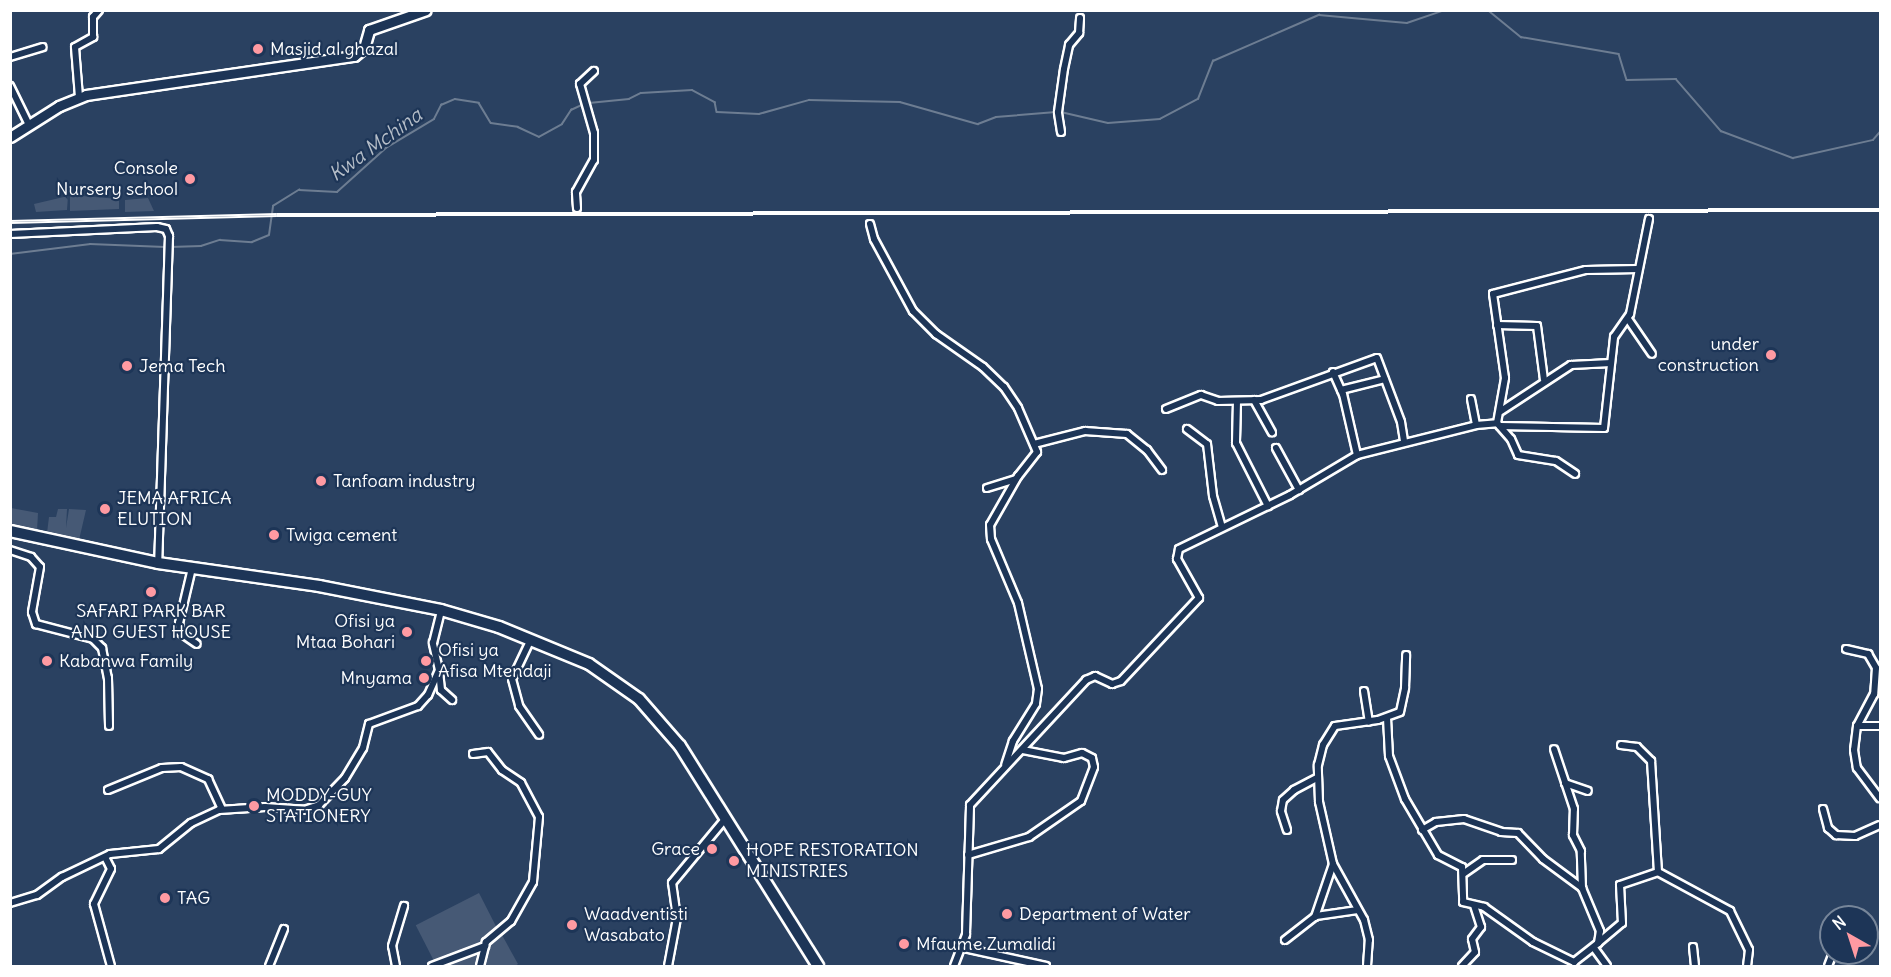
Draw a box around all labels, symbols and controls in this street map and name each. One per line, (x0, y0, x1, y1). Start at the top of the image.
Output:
place label: Masjid al ghazal (270, 38, 398, 60)
marker: Masjid al ghazal (251, 42, 265, 56)
water label: Kwa Mchina (324, 102, 426, 186)
place label: Console Nursery school (56, 158, 178, 201)
marker: Console Nursery school (183, 172, 197, 186)
place label: under construction (1658, 334, 1759, 376)
marker: under construction (1764, 348, 1778, 362)
place label: Jema Tech (139, 355, 226, 377)
marker: Jema Tech (120, 359, 134, 373)
place label: Tanfoam industry (333, 470, 475, 492)
marker: Tanfoam industry (314, 474, 328, 488)
place label: JEMA AFRICA ELUTION (117, 488, 232, 530)
marker: JEMA AFRICA ELUTION (98, 502, 112, 516)
place label: Twiga cement (286, 524, 397, 546)
marker: Twiga cement (267, 528, 281, 542)
marker: SAFARI PARK BAR AND GUEST HOUSE (144, 585, 158, 599)
place label: SAFARI PARK BAR AND GUEST HOUSE (71, 601, 231, 644)
place label: Ofisi ya Mtaa Bohari (296, 611, 395, 654)
marker: Ofisi ya Mtaa Bohari (400, 625, 414, 639)
place label: Ofisi ya Afisa Mtendaji (438, 640, 552, 682)
place label: Kabanwa Family (59, 650, 193, 672)
marker: Kabanwa Family (40, 654, 54, 668)
marker: Ofisi ya Afisa Mtendaji (419, 654, 433, 668)
place label: Mnyama (340, 667, 412, 689)
marker: Mnyama (417, 671, 431, 685)
place label: MODDY-GUY STATIONERY (266, 785, 372, 828)
marker: MODDY-GUY STATIONERY (247, 799, 261, 813)
place label: Grace (651, 838, 700, 860)
place label: HOPE RESTORATION MINISTRIES (746, 840, 919, 882)
marker: Grace (705, 842, 719, 856)
marker: HOPE RESTORATION MINISTRIES (727, 854, 741, 868)
place label: TAG (177, 887, 210, 909)
marker: TAG (158, 891, 172, 905)
place label: Department of Water (1019, 903, 1191, 925)
place label: Waadventisti Wasabato (584, 904, 688, 946)
north arrow (1819, 905, 1879, 965)
marker: Department of Water (1000, 907, 1014, 921)
text: N (1828, 911, 1850, 934)
marker: Waadventisti Wasabato (565, 918, 579, 932)
place label: Mfaume Zumalidi (916, 933, 1056, 955)
marker: Mfaume Zumalidi (897, 937, 911, 951)

